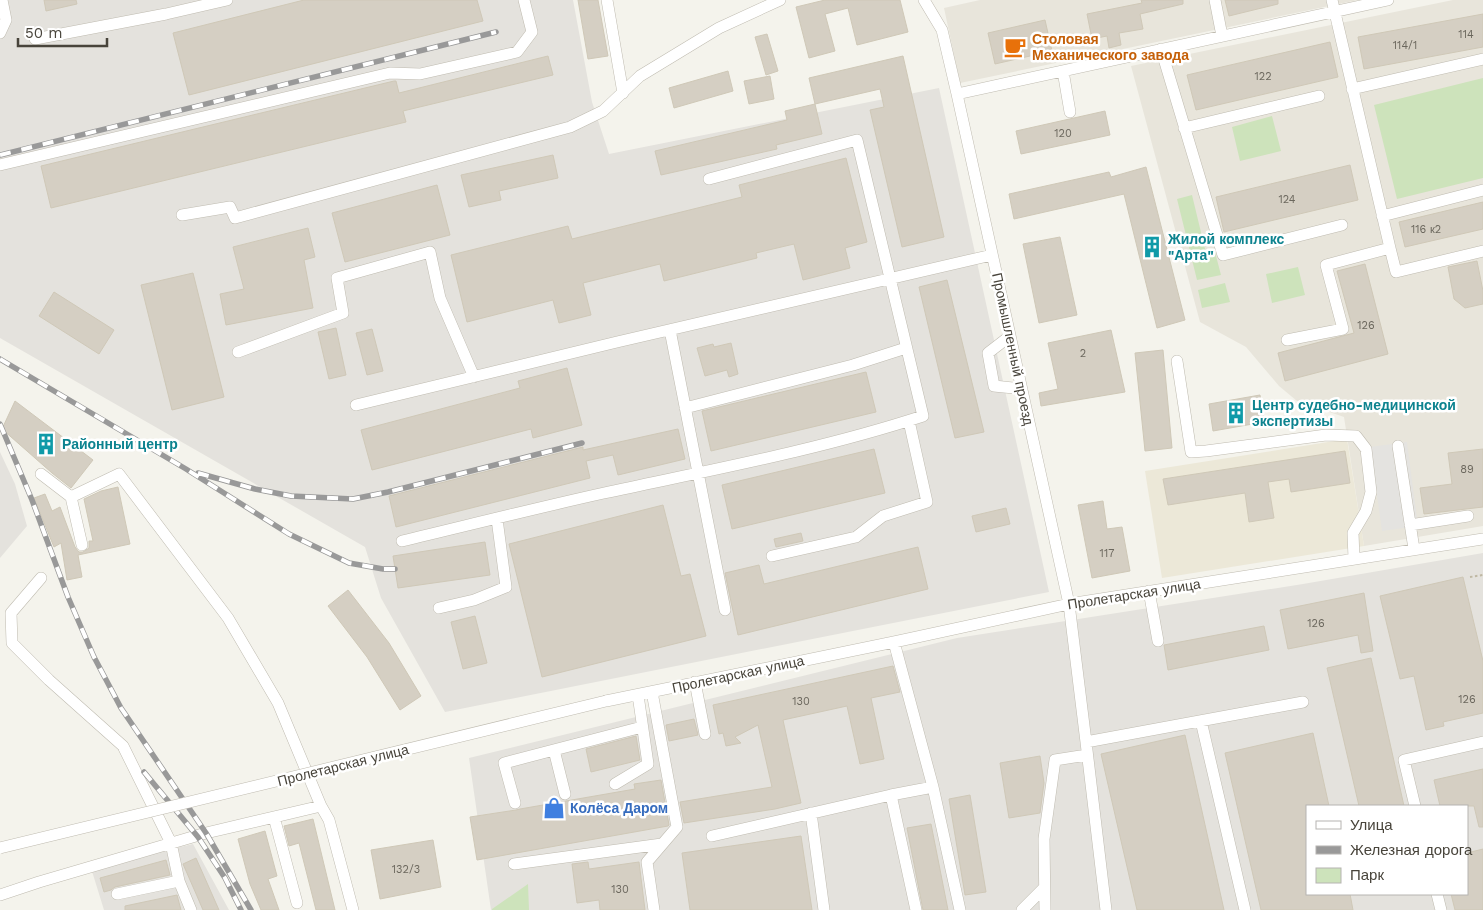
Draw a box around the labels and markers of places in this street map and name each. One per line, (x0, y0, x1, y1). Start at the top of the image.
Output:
place label: Столовая Механического завода (1032, 31, 1189, 63)
cafe icon: Столовая Механического завода (1002, 34, 1028, 60)
place label: Жилой комплекс "Арта" (1167, 231, 1284, 263)
building icon: Жилой комплекс "Арта" (1139, 234, 1165, 260)
place label: Центр судебно-медицинской экспертизы (1252, 397, 1456, 429)
building icon: Центр судебно-медицинской экспертизы (1223, 400, 1249, 426)
building icon: Районный центр (33, 431, 59, 457)
place label: Районный центр (62, 436, 178, 452)
shop icon: Колёса Даром (541, 795, 567, 821)
place label: Колёса Даром (570, 800, 668, 816)

